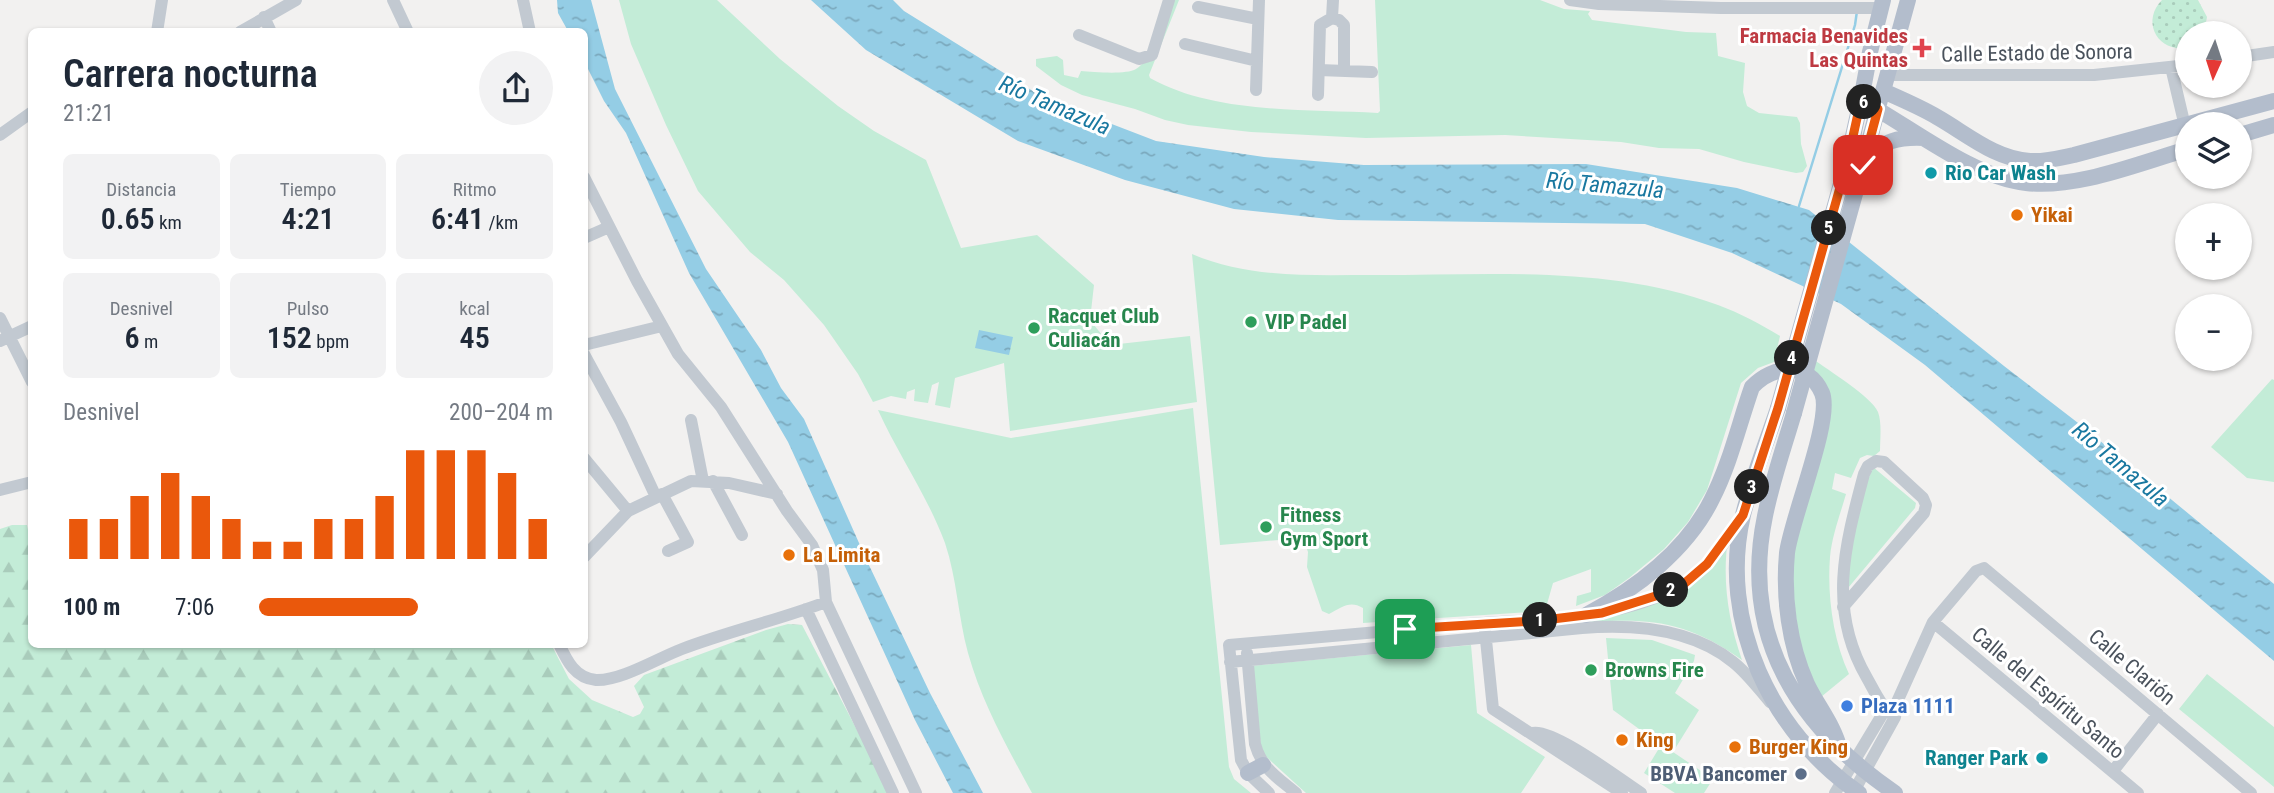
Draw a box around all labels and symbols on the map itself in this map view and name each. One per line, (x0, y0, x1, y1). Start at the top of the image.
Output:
north arrow (2175, 21, 2252, 98)
place label: Farmacia Benavides Las Quintas (1740, 24, 1908, 72)
street label: Calle Estado de Sonora (1941, 39, 2133, 67)
marker: Farmacia Benavides Las Quintas (1914, 40, 1930, 56)
water label: Río Tamazula (995, 70, 1114, 141)
pin: 6 (1846, 84, 1882, 119)
pin (1833, 135, 1893, 195)
place label: Rio Car Wash (1945, 161, 2056, 185)
marker: Rio Car Wash (1923, 165, 1939, 181)
water label: Río Tamazula (1545, 167, 1665, 204)
place label: Yikai (2031, 203, 2073, 227)
marker: Yikai (2009, 207, 2025, 223)
pin: 5 (1812, 210, 1846, 246)
place label: Racquet Club Culiacán (1048, 304, 1159, 352)
place label: VIP Padel (1265, 310, 1347, 334)
marker: VIP Padel (1243, 314, 1259, 330)
marker: Racquet Club Culiacán (1026, 320, 1042, 336)
pin: 4 (1774, 340, 1810, 376)
water label: Río Tamazula (2067, 416, 2175, 513)
pin: 3 (1734, 470, 1770, 504)
place label: Fitness Gym Sport (1280, 503, 1368, 551)
marker: Fitness Gym Sport (1258, 519, 1274, 535)
place label: La Limita (803, 543, 880, 567)
marker: La Limita (781, 547, 797, 563)
pin: 2 (1654, 572, 1688, 608)
pin (1375, 599, 1435, 659)
pin: 1 (1522, 602, 1558, 638)
street label: Calle del Espíritu Santo (1967, 622, 2129, 764)
street label: Calle Clarión (2084, 624, 2180, 710)
place label: Browns Fire (1605, 658, 1704, 682)
marker: Browns Fire (1583, 662, 1599, 678)
place label: Plaza 1111 (1861, 694, 1955, 718)
marker: Plaza 1111 (1839, 698, 1855, 714)
place label: King (1636, 728, 1674, 752)
marker: King (1614, 732, 1630, 748)
place label: Burger King (1749, 735, 1848, 759)
marker: Burger King (1727, 739, 1743, 755)
place label: Ranger Park (1925, 746, 2029, 770)
marker: Ranger Park (2034, 750, 2050, 766)
place label: BBVA Bancomer (1650, 762, 1787, 786)
marker: BBVA Bancomer (1793, 766, 1809, 782)

